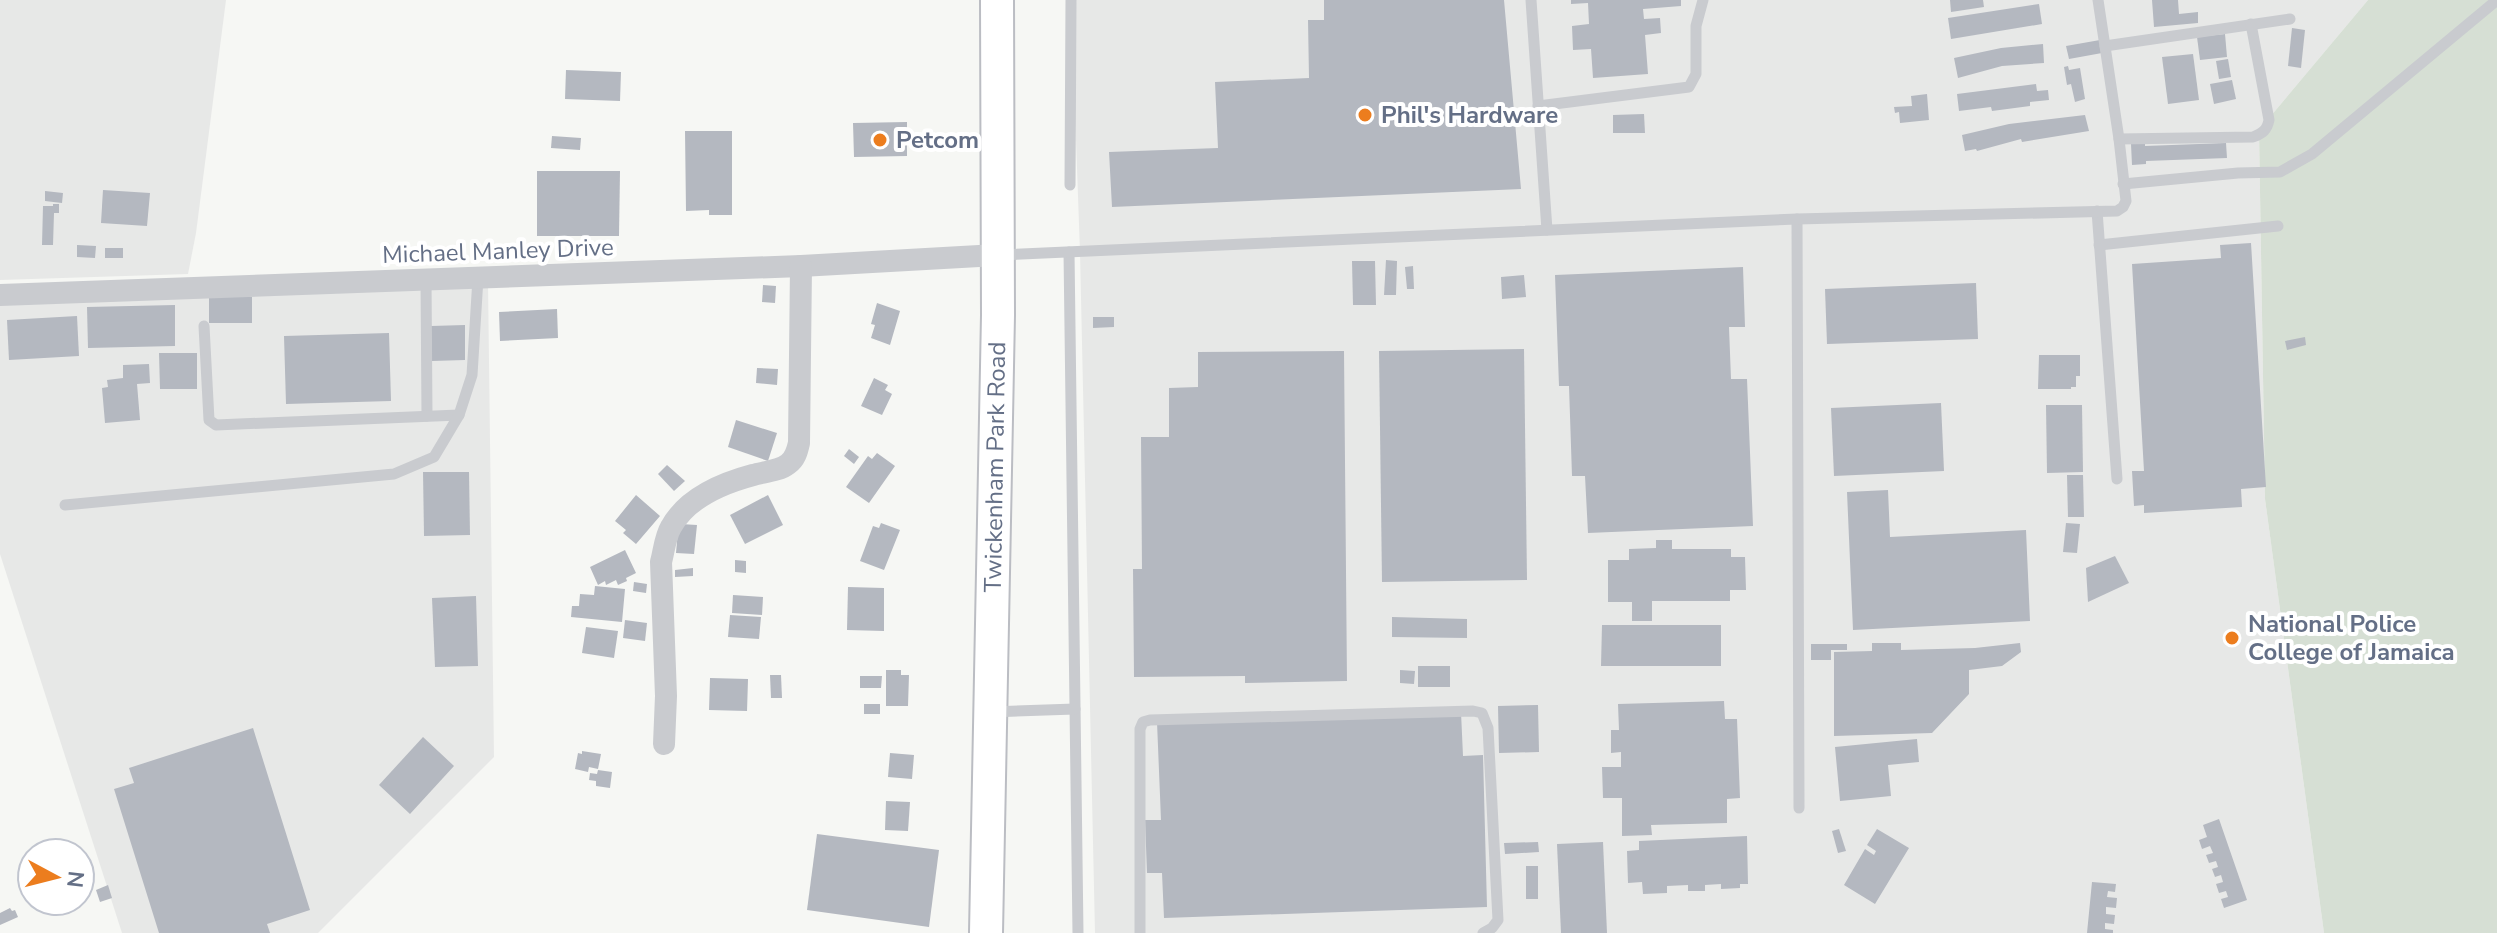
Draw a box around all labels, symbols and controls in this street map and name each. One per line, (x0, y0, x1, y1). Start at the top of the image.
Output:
place label: Phil's Hardware (1381, 99, 1558, 131)
marker: Phil's Hardware (1356, 106, 1374, 124)
place label: Petcom (896, 124, 979, 156)
marker: Petcom (871, 131, 889, 149)
street label: Michael Manley Drive (382, 231, 614, 271)
street label: Twickenham Park Road (977, 341, 1013, 593)
place label: National Police College of Jamaica (2248, 608, 2455, 668)
marker: National Police College of Jamaica (2223, 629, 2241, 647)
north arrow (16, 837, 96, 917)
text: N (59, 869, 91, 889)

